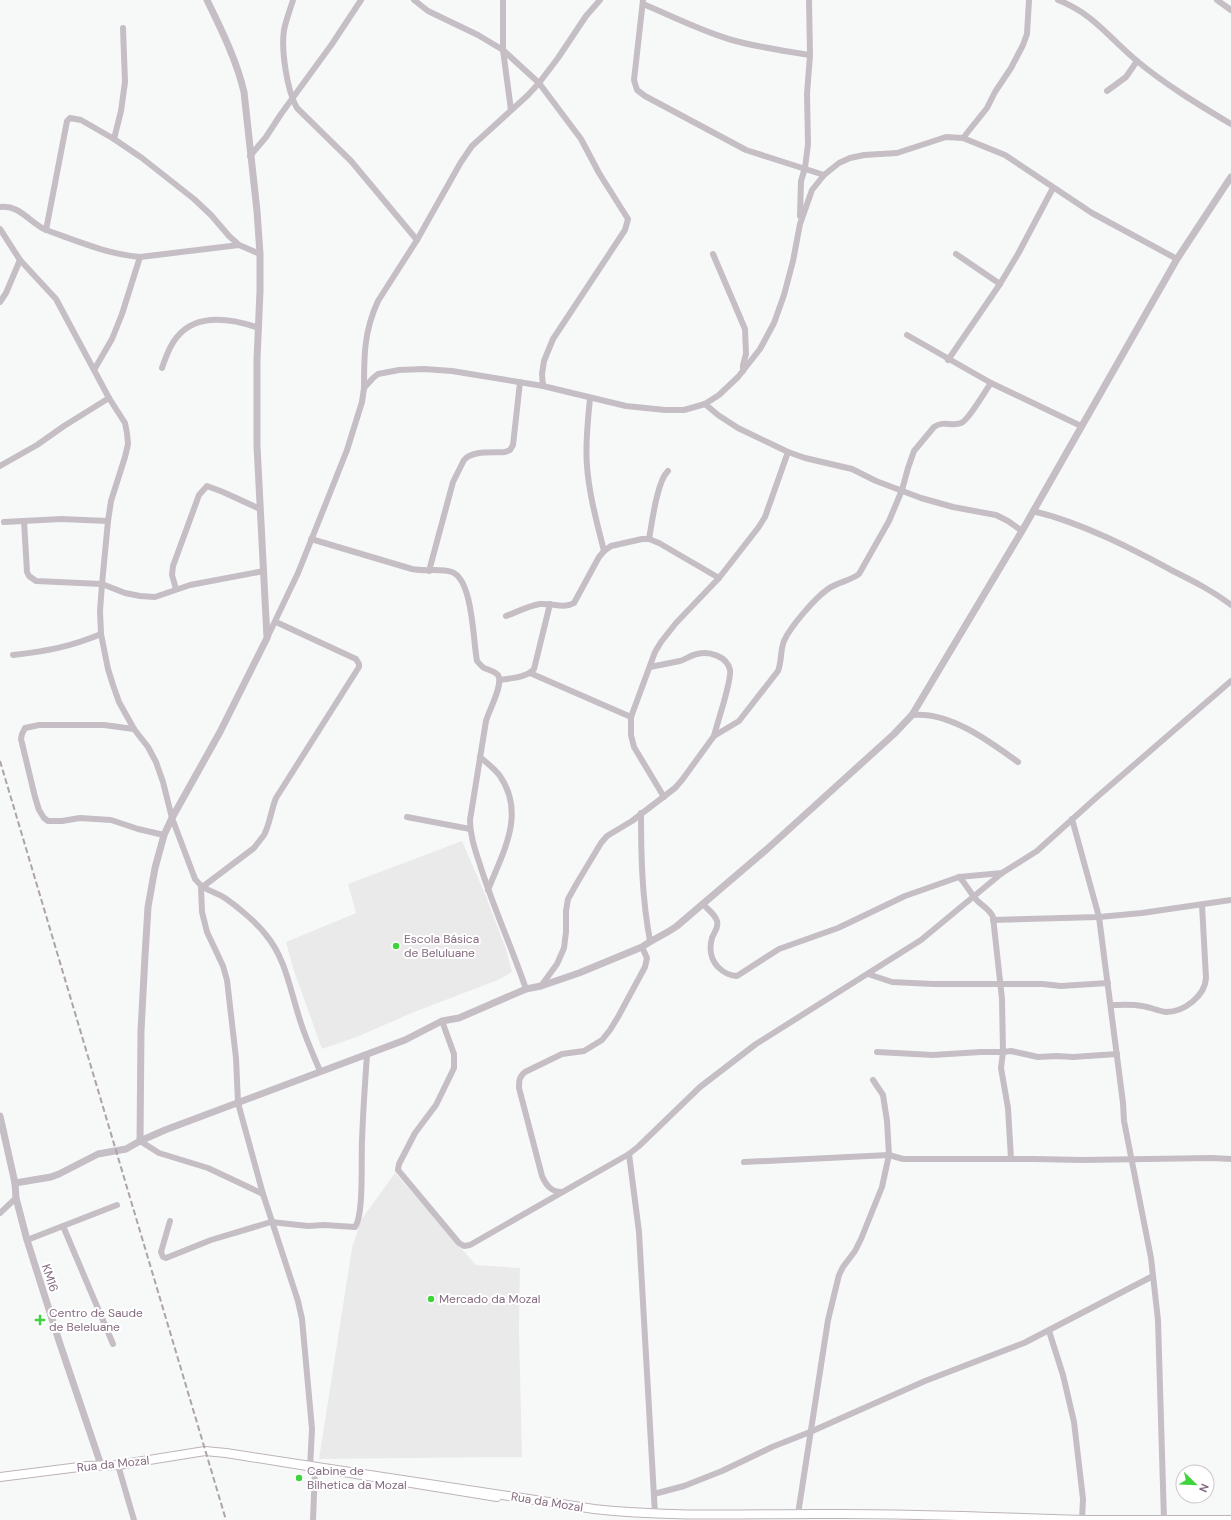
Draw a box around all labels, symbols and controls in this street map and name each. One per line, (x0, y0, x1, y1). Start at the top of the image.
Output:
place label: Escola Básica de Beluluane (404, 931, 479, 961)
marker: Escola Básica de Beluluane (391, 941, 401, 951)
street label: KM16 (38, 1262, 62, 1294)
place label: Mercado da Mozal (439, 1291, 541, 1307)
marker: Mercado da Mozal (426, 1294, 436, 1304)
place label: Centro de Saude de Beleluane (49, 1305, 143, 1335)
marker: Centro de Saude de Beleluane (34, 1314, 46, 1326)
street label: Rua da Mozal (76, 1452, 150, 1476)
place label: Cabine de Bilhetica da Mozal (307, 1463, 407, 1493)
north arrow (1175, 1464, 1215, 1504)
marker: Cabine de Bilhetica da Mozal (294, 1473, 304, 1483)
text: N (1196, 1481, 1212, 1494)
street label: Rua da Mozal (510, 1488, 584, 1516)

